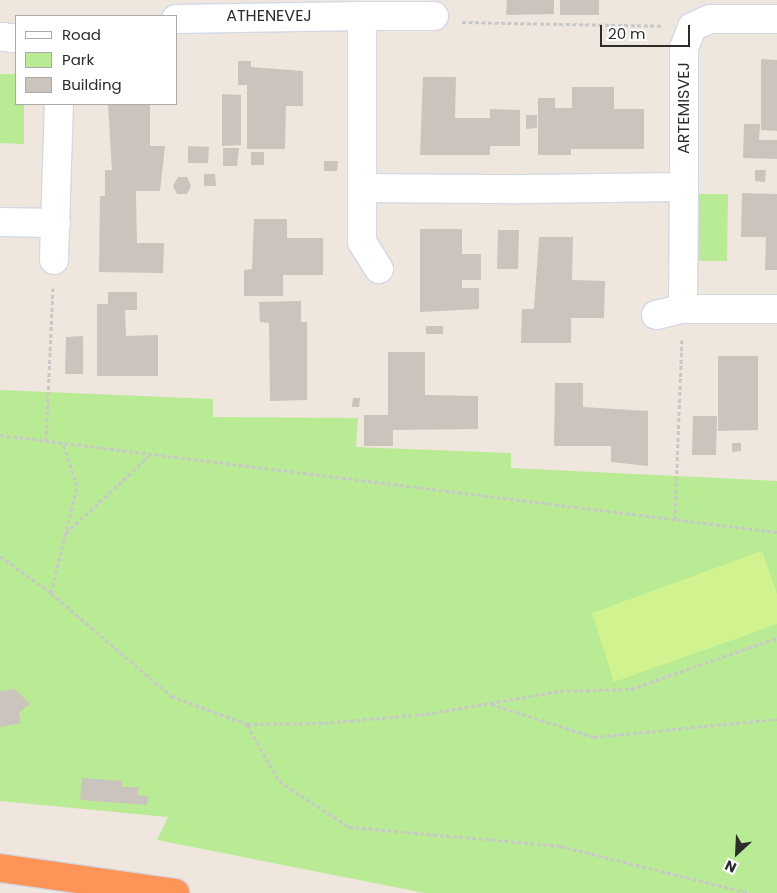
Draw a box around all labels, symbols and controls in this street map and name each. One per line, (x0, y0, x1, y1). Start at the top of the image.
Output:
street label: ATHENEVEJ (226, 6, 312, 26)
legend (15, 15, 178, 105)
scale bar (602, 15, 692, 47)
text: 20 m (608, 23, 646, 44)
text: Road (62, 24, 101, 45)
text: Park (62, 49, 94, 70)
street label: ARTEMISVEJ (674, 62, 694, 154)
text: Building (62, 74, 122, 95)
north arrow (712, 828, 762, 878)
text: N (722, 855, 740, 878)

